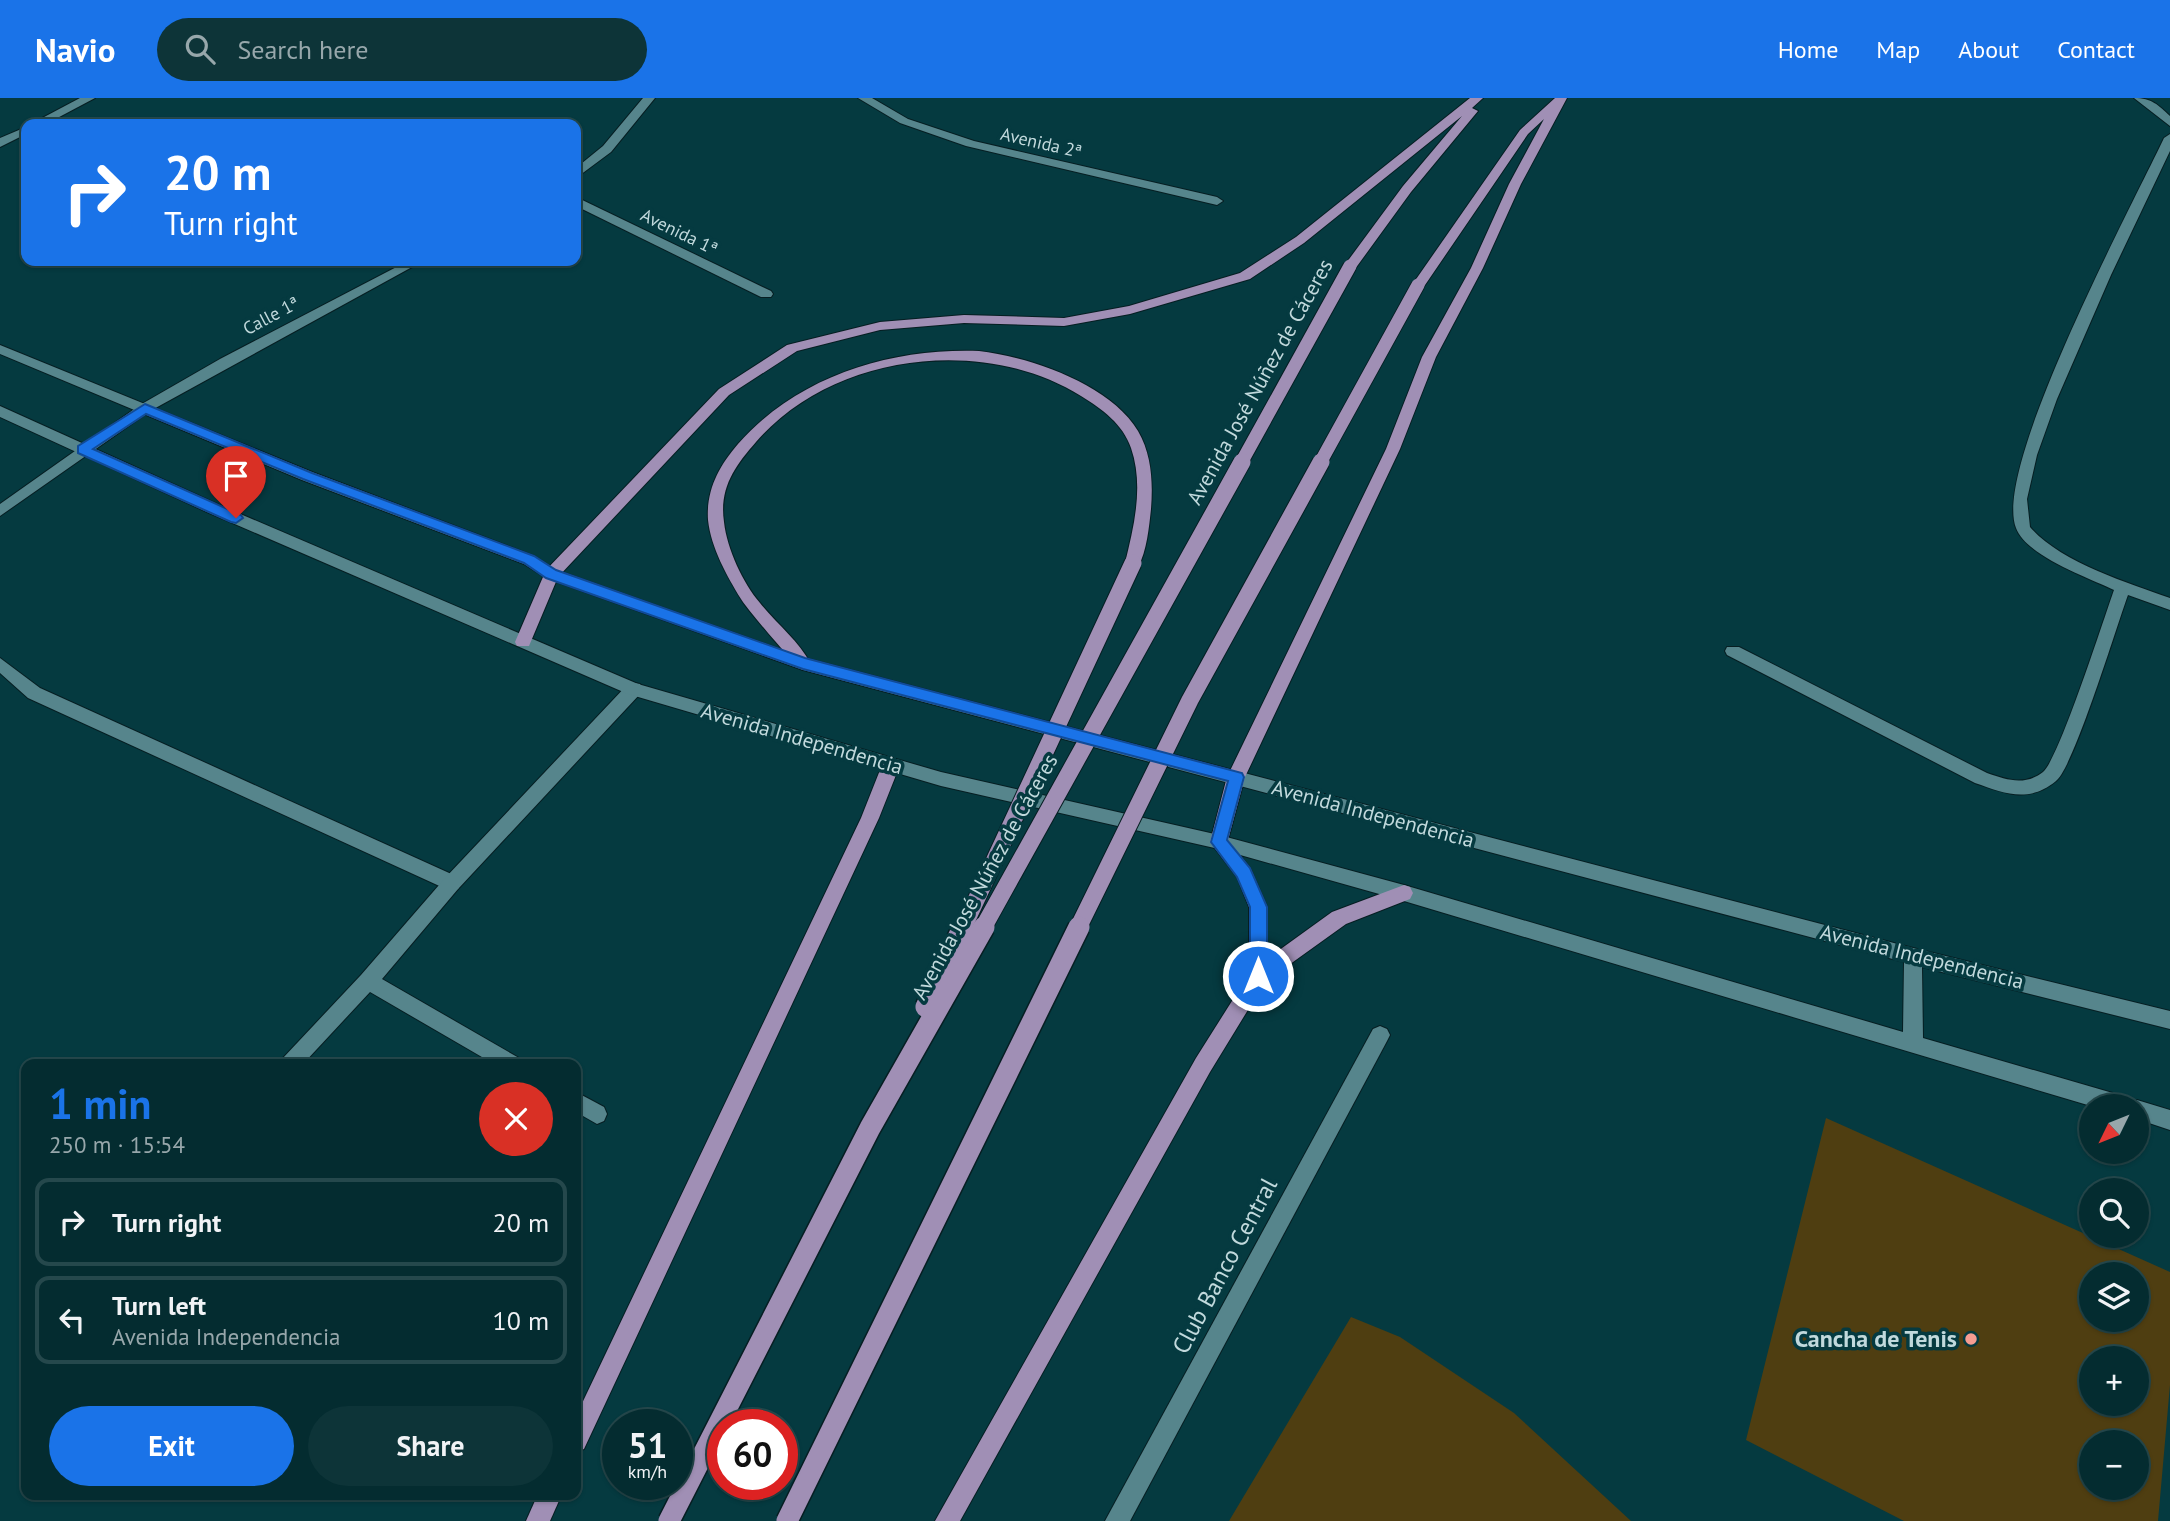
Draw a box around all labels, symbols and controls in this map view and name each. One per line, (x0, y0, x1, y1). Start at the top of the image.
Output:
search box (157, 18, 647, 81)
text: Navio (35, 28, 115, 71)
icon: search (181, 30, 219, 68)
text: Search here (237, 33, 369, 66)
text: Home (1778, 34, 1838, 65)
text: Map (1876, 34, 1920, 65)
text: About (1958, 34, 2019, 65)
text: Contact (2057, 34, 2135, 65)
street label: Avenida 2ª (998, 122, 1084, 163)
text: 20 m (164, 140, 271, 204)
icon: right (49, 147, 140, 238)
text: Turn right (164, 202, 298, 244)
street label: Avenida 1ª (637, 203, 721, 260)
street label: Avenida José Núñez de Cáceres (1181, 254, 1339, 509)
street label: Calle 1ª (239, 291, 303, 340)
pin (206, 446, 266, 518)
icon: arrive (217, 457, 255, 495)
street label: Avenida Independencia (698, 697, 906, 780)
street label: Avenida José Núñez de Cáceres (906, 749, 1064, 1004)
street label: Avenida Independencia (1269, 773, 1477, 854)
street label: Avenida Independencia (1818, 918, 2027, 995)
position arrow (1221, 939, 1295, 1013)
text: 1 min (49, 1076, 151, 1131)
button: close (479, 1082, 553, 1156)
north arrow (2079, 1094, 2149, 1164)
map controls (2079, 1094, 2149, 1500)
text: 250 m · 15:54 (49, 1130, 185, 1159)
street label: Club Banco Central (1165, 1172, 1284, 1359)
button: search (2079, 1178, 2149, 1248)
icon: right (53, 1203, 91, 1241)
text: Turn right (112, 1206, 221, 1239)
text: 20 m (493, 1206, 549, 1239)
button: layers (2079, 1262, 2149, 1332)
text: Turn left (112, 1289, 206, 1322)
icon: left (53, 1301, 91, 1339)
text: 10 m (493, 1304, 549, 1337)
text: Avenida Independencia (112, 1322, 340, 1351)
place label: Cancha de Tenis (1795, 1323, 1957, 1354)
marker: Cancha de Tenis (1963, 1331, 1979, 1347)
button: + (2079, 1346, 2149, 1416)
button: Exit (49, 1406, 294, 1486)
button: Share (308, 1406, 553, 1486)
speed limit sign: 60 (707, 1409, 798, 1500)
text: 51 (628, 1422, 667, 1468)
button: − (2079, 1430, 2149, 1500)
text: km/h (628, 1460, 667, 1483)

